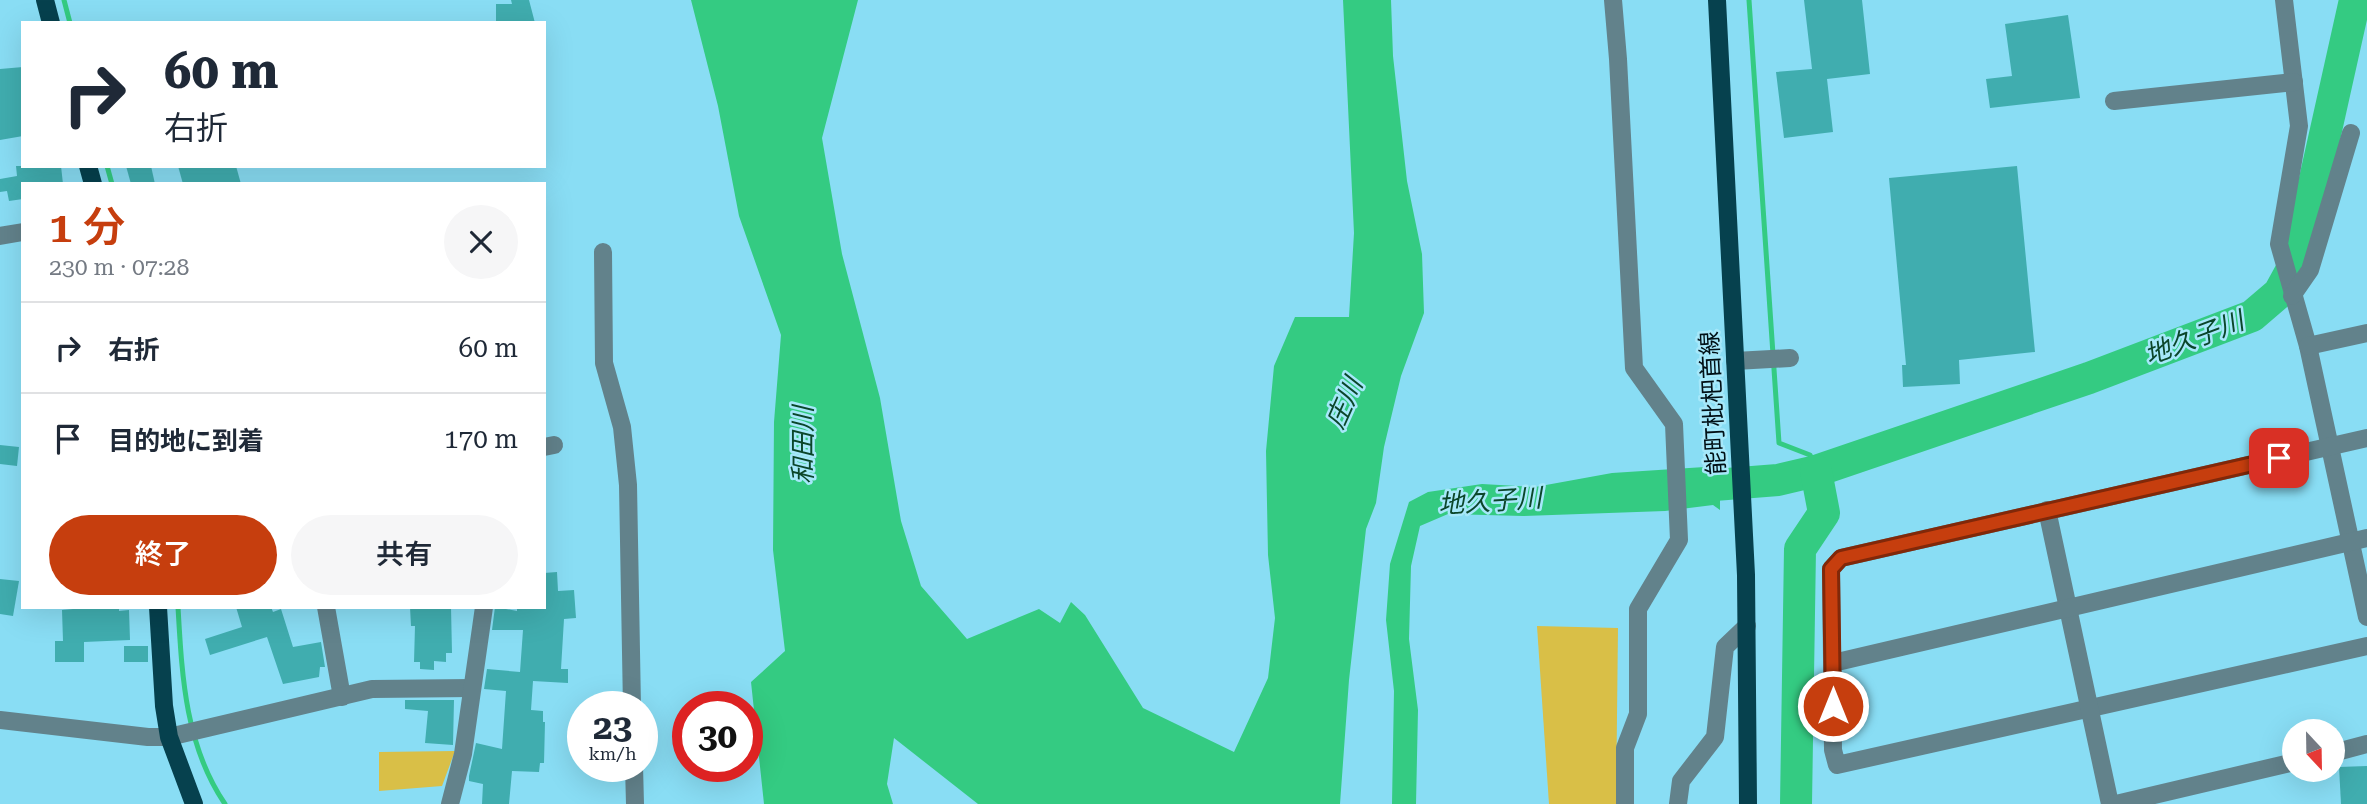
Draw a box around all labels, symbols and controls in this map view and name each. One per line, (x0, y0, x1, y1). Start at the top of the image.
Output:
text: 60 m (164, 43, 279, 100)
icon: right (49, 49, 140, 140)
text: 右折 (164, 109, 228, 147)
text: 1 分 (49, 203, 125, 252)
button: close (444, 205, 518, 279)
text: 230 m · 07:28 (49, 254, 189, 281)
water label: 地久子川 (2140, 304, 2251, 371)
icon: right (49, 329, 87, 367)
street label: 能町枇杷首線 (1695, 330, 1731, 476)
text: 60 m (459, 333, 518, 363)
text: 右折 (108, 335, 160, 365)
water label: 庄川 (1320, 370, 1369, 433)
water label: 和田川 (788, 403, 818, 484)
icon: arrive (49, 420, 87, 458)
text: 170 m (444, 424, 518, 454)
text: 目的地に到着 (108, 426, 264, 456)
pin (2249, 428, 2309, 488)
icon: arrive (2260, 439, 2298, 477)
water label: 地久子川 (1437, 482, 1546, 520)
button: 終了 (49, 515, 277, 595)
button: 共有 (291, 515, 518, 595)
position arrow (1796, 669, 1870, 743)
speed limit sign: 30 (672, 691, 763, 782)
text: 23 (593, 707, 632, 748)
north arrow (2282, 719, 2345, 782)
map controls (2282, 719, 2345, 782)
text: km/h (588, 743, 637, 764)

